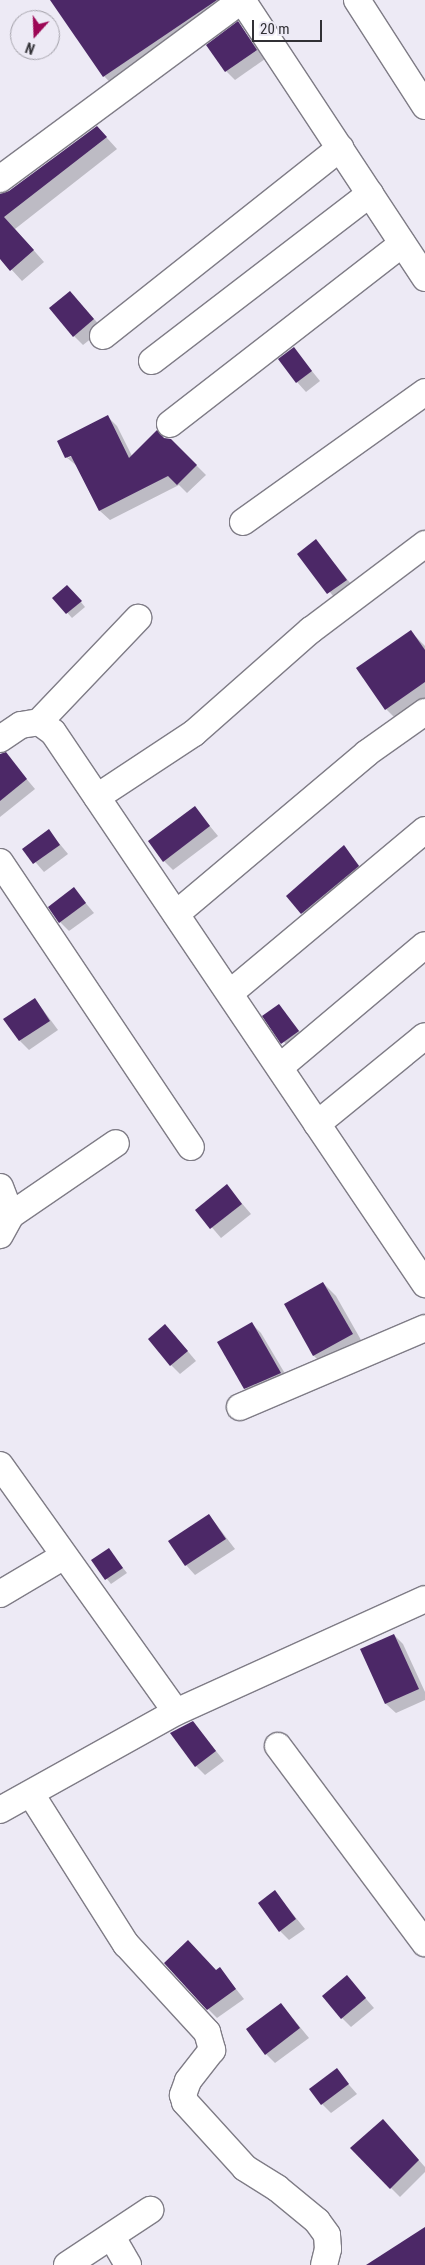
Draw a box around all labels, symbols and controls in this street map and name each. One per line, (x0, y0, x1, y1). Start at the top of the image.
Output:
north arrow (10, 10, 60, 60)
scale bar (255, 10, 325, 42)
text: 20 m (260, 20, 290, 38)
text: N (23, 39, 37, 57)

